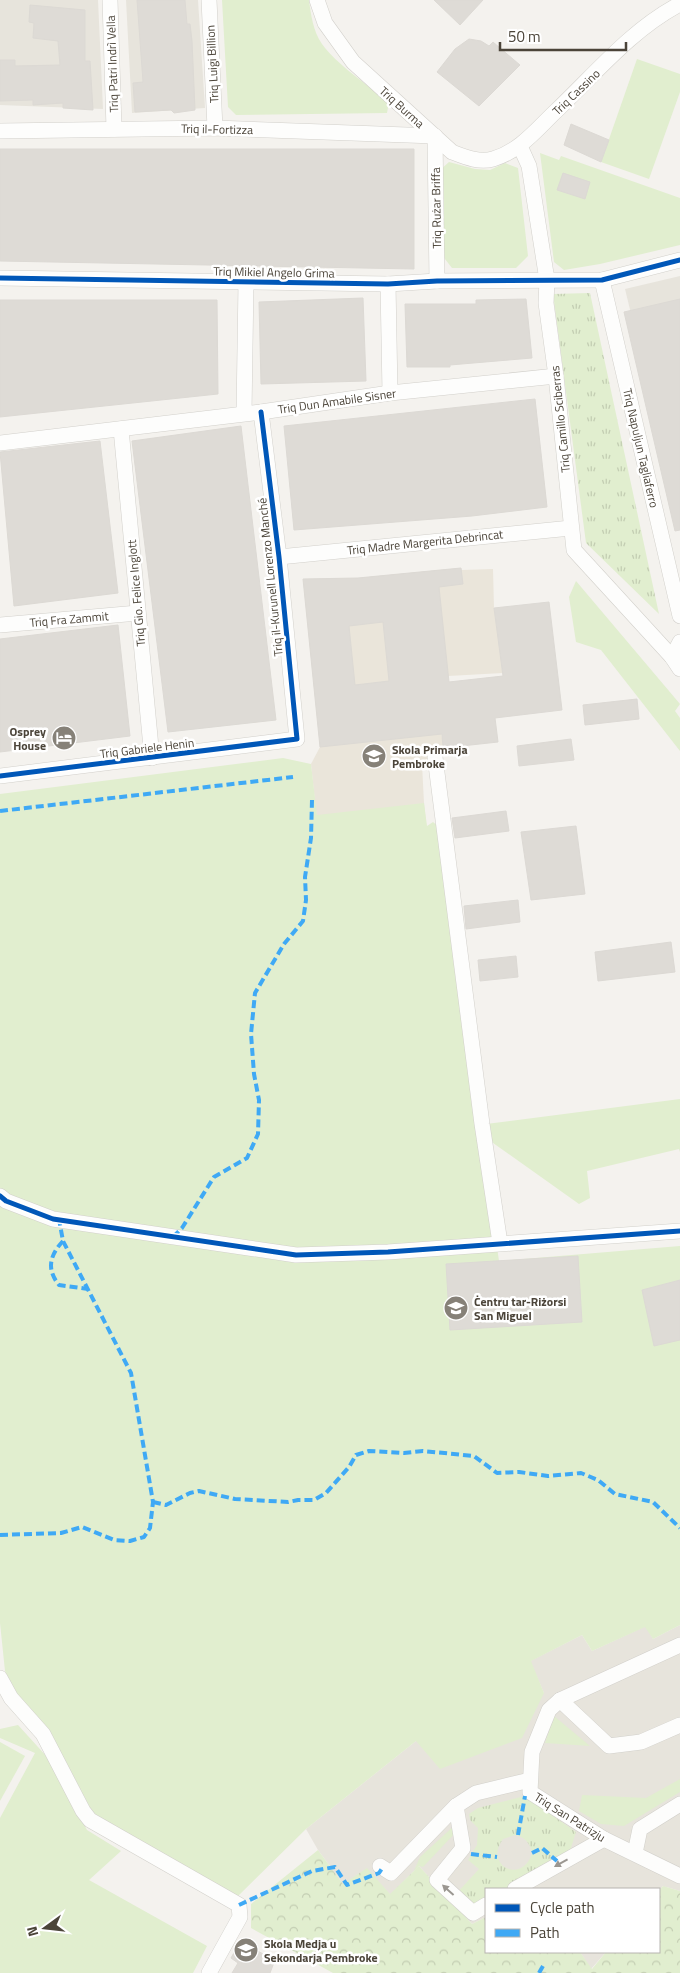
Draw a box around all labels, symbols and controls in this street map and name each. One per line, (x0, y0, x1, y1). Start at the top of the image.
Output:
street label: Triq Patri Indrì Vella (101, 15, 123, 113)
scale bar (500, 20, 626, 52)
street label: Triq Luigi Billion (200, 25, 224, 103)
text: 50 m (508, 25, 541, 48)
street label: Triq Cassino (548, 64, 604, 120)
street label: Triq Burma (375, 82, 429, 132)
street label: Triq il-Fortizza (181, 119, 253, 139)
street label: Triq Rużar Briffa (426, 167, 446, 249)
street label: Triq Mikiel Angelo Grima (213, 261, 335, 283)
street label: Triq Camillo Sciberras (545, 364, 575, 473)
street label: Triq Dun Amabile Sisner (277, 383, 397, 419)
street label: Triq Napuljun Tagliaferro (618, 386, 664, 510)
street label: Triq il-Kurunell Lorenzo Manché (252, 497, 288, 657)
street label: Triq Madre Margerita Debrincat (346, 524, 505, 560)
street label: Triq Gio. Felice Inglott (122, 538, 150, 647)
street label: Triq Fra Zammit (29, 606, 110, 632)
place label: Osprey House (9, 722, 46, 755)
hotel icon: Osprey House (51, 725, 77, 751)
street label: Triq Gabriele Henin (99, 733, 195, 763)
place label: Skola Primarja Pembroke (392, 740, 468, 773)
school or university icon: Skola Primarja Pembroke (361, 743, 387, 769)
place label: Ċentru tar-Riżorsi San Miguel (474, 1292, 566, 1325)
school or university icon: Ċentru tar-Riżorsi San Miguel (443, 1295, 469, 1321)
street label: Triq San Patrizju (531, 1787, 609, 1847)
one-way arrow (554, 1859, 569, 1867)
one-way arrow (441, 1885, 454, 1896)
legend (485, 1888, 660, 1953)
text: Cycle path (530, 1896, 595, 1919)
north arrow (20, 1903, 70, 1953)
text: Path (530, 1921, 560, 1944)
text: N (21, 1924, 43, 1939)
place label: Skola Medja u Sekondarja Pembroke (264, 1934, 378, 1967)
school or university icon: Skola Medja u Sekondarja Pembroke (233, 1937, 259, 1963)

